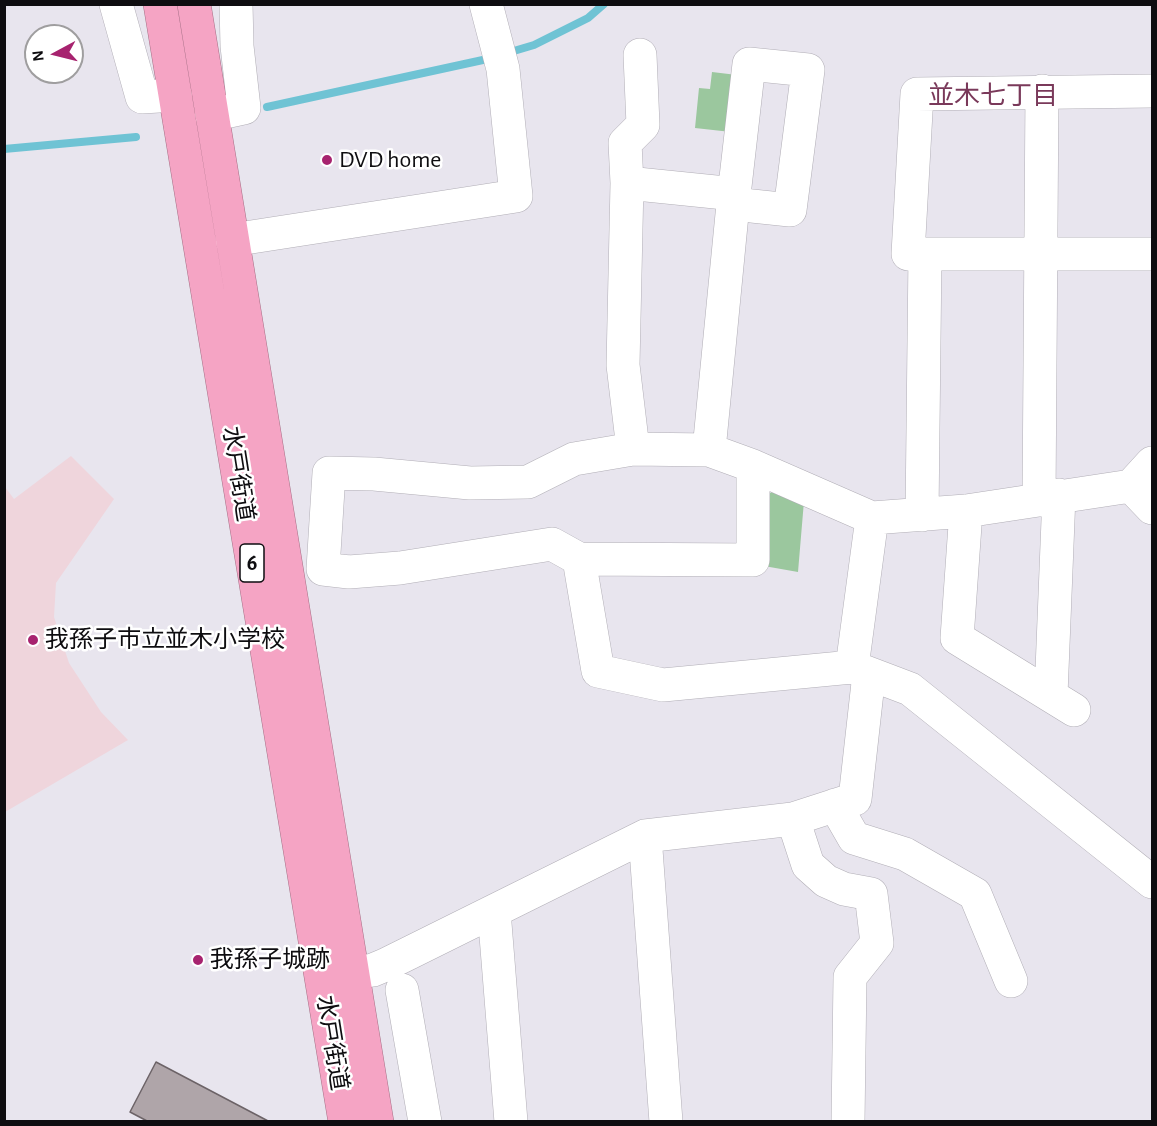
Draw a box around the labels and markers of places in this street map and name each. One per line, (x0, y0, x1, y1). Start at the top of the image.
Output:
place label: DVD home (339, 146, 441, 174)
marker: DVD home (320, 153, 334, 167)
place label: 我孫子市立並木小学校 (45, 626, 285, 654)
marker: 我孫子市立並木小学校 (26, 633, 40, 647)
place label: 我孫子城跡 (210, 946, 330, 974)
marker: 我孫子城跡 (191, 953, 205, 967)

